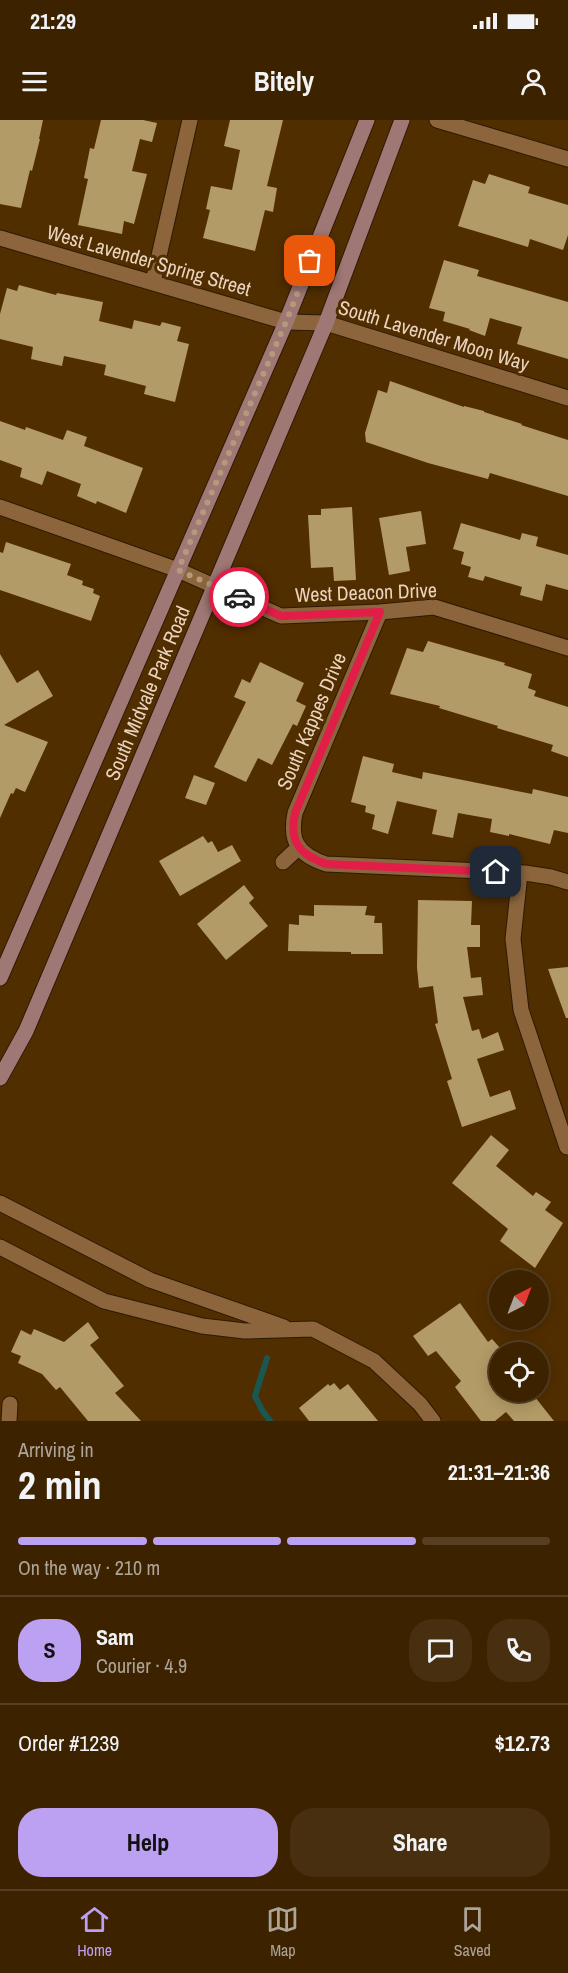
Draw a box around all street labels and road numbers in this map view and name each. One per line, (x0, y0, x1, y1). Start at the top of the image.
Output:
street label: West Lavender Spring Street (44, 218, 255, 302)
street label: South Lavender Moon Way (335, 293, 533, 377)
street label: West Deacon Drive (295, 576, 437, 608)
street label: South Midvale Park Road (98, 602, 196, 784)
street label: South Kappes Drive (270, 648, 352, 794)

